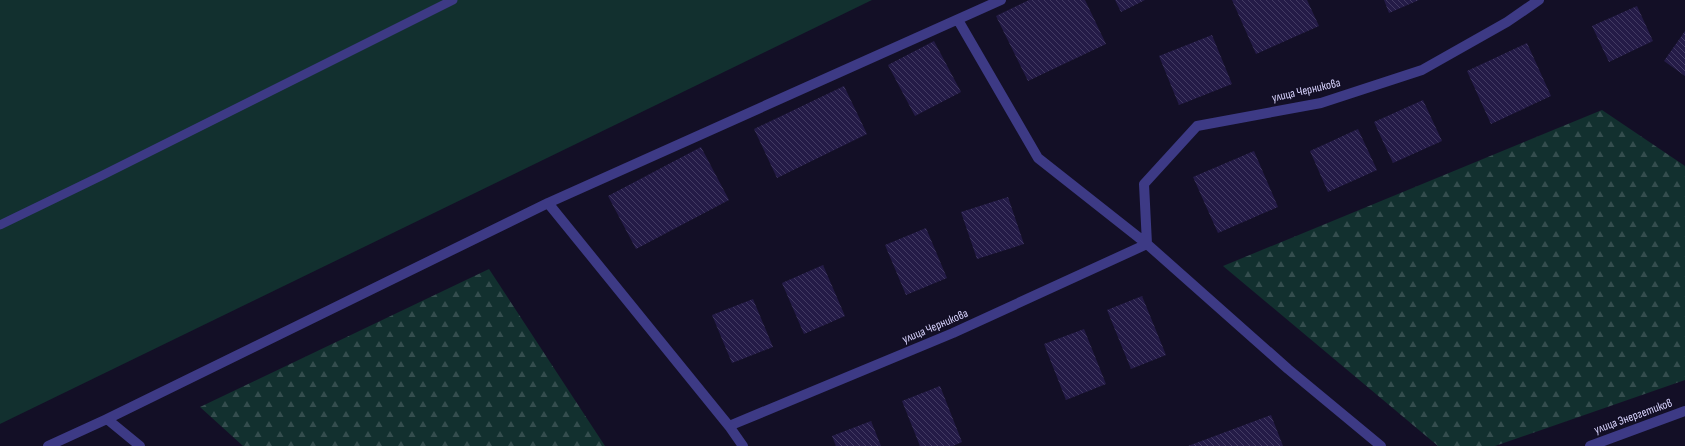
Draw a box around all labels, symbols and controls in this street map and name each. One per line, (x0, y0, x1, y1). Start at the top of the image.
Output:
street label: улица Черникова (1270, 75, 1342, 106)
street label: улица Черникова (900, 306, 971, 347)
street label: улица Энергетиков (1592, 395, 1674, 438)

